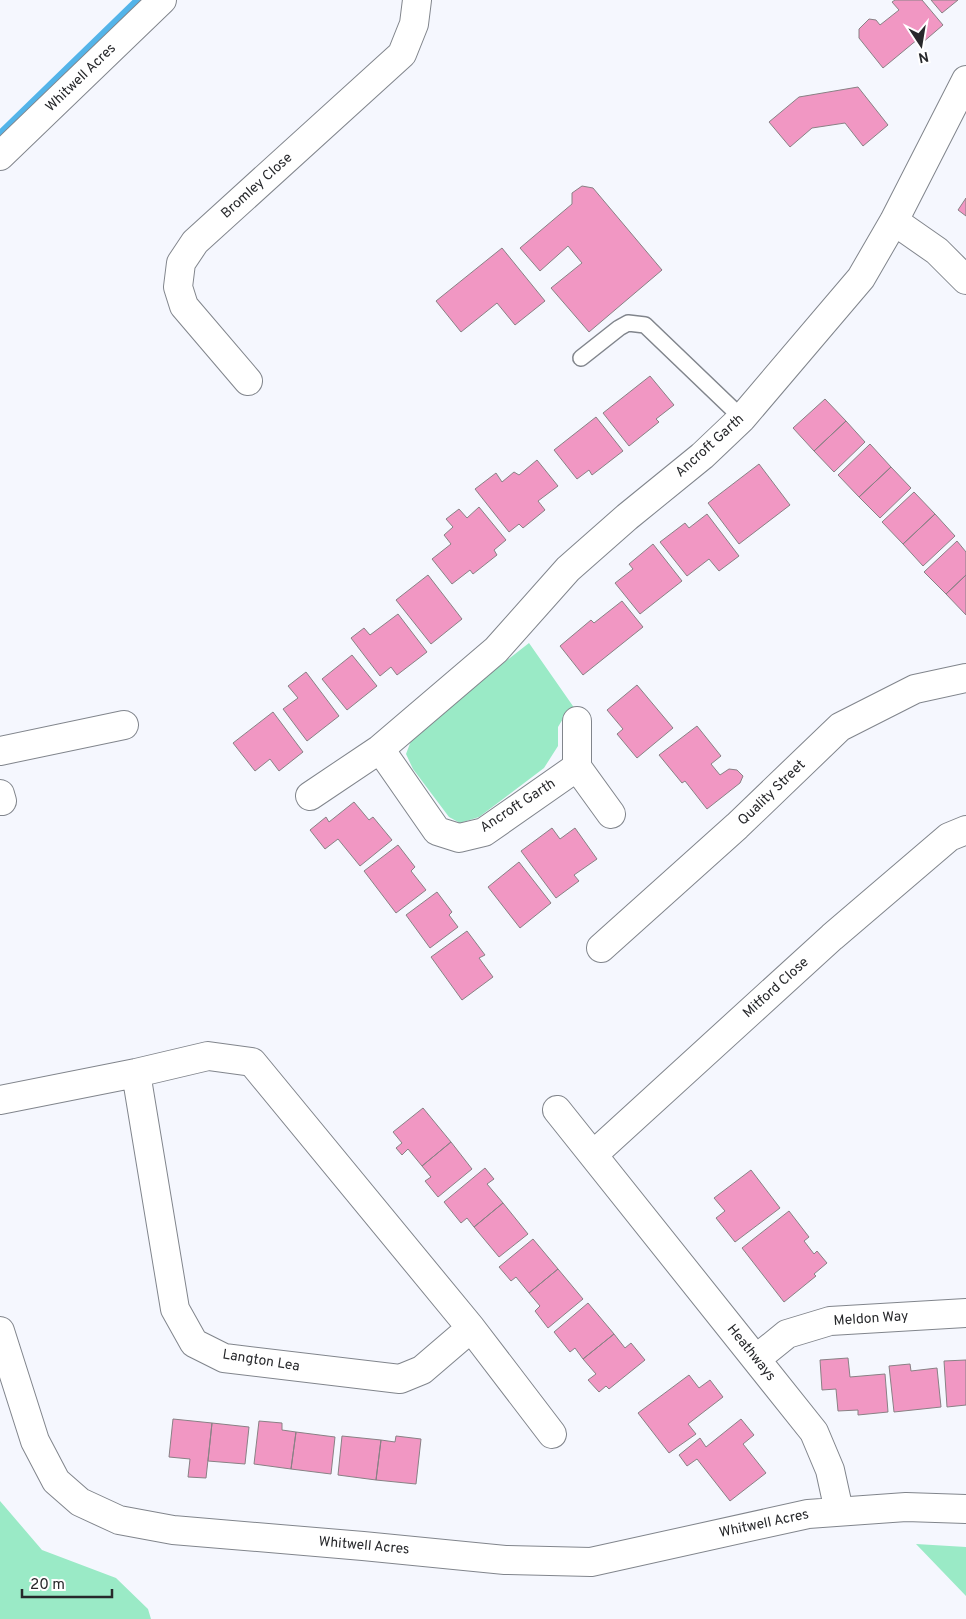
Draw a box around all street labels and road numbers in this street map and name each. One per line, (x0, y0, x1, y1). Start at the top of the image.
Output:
street label: Whitwell Acres (42, 40, 120, 116)
street label: Bromley Close (218, 150, 296, 222)
street label: Ancroft Garth (672, 411, 748, 481)
street label: Quality Street (735, 757, 809, 829)
street label: Ancroft Garth (477, 775, 559, 837)
street label: Mitford Close (740, 954, 812, 1022)
street label: Meldon Way (833, 1308, 909, 1330)
street label: Heathways (723, 1321, 779, 1385)
street label: Langton Lea (221, 1346, 301, 1376)
street label: Whitwell Acres (718, 1506, 810, 1542)
street label: Whitwell Acres (318, 1534, 410, 1558)

